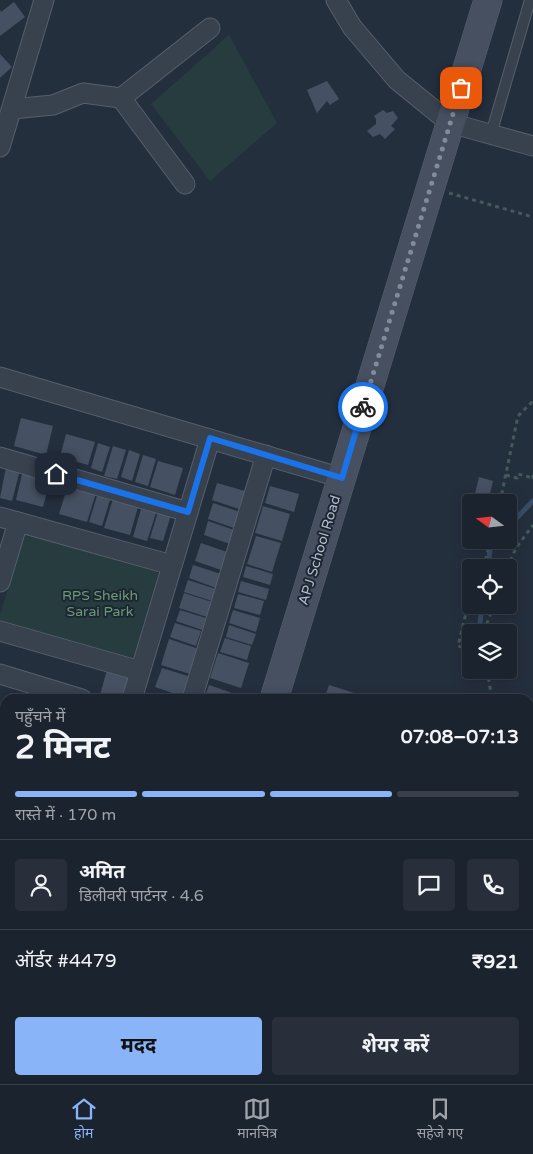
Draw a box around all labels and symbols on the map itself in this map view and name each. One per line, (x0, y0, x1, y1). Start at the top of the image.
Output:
pin (440, 67, 482, 109)
courier (338, 382, 388, 432)
pin (35, 453, 77, 495)
street label: APJ School Road (295, 493, 344, 607)
north arrow (462, 494, 518, 549)
park label: RPS Sheikh Sarai Park (62, 587, 138, 620)

